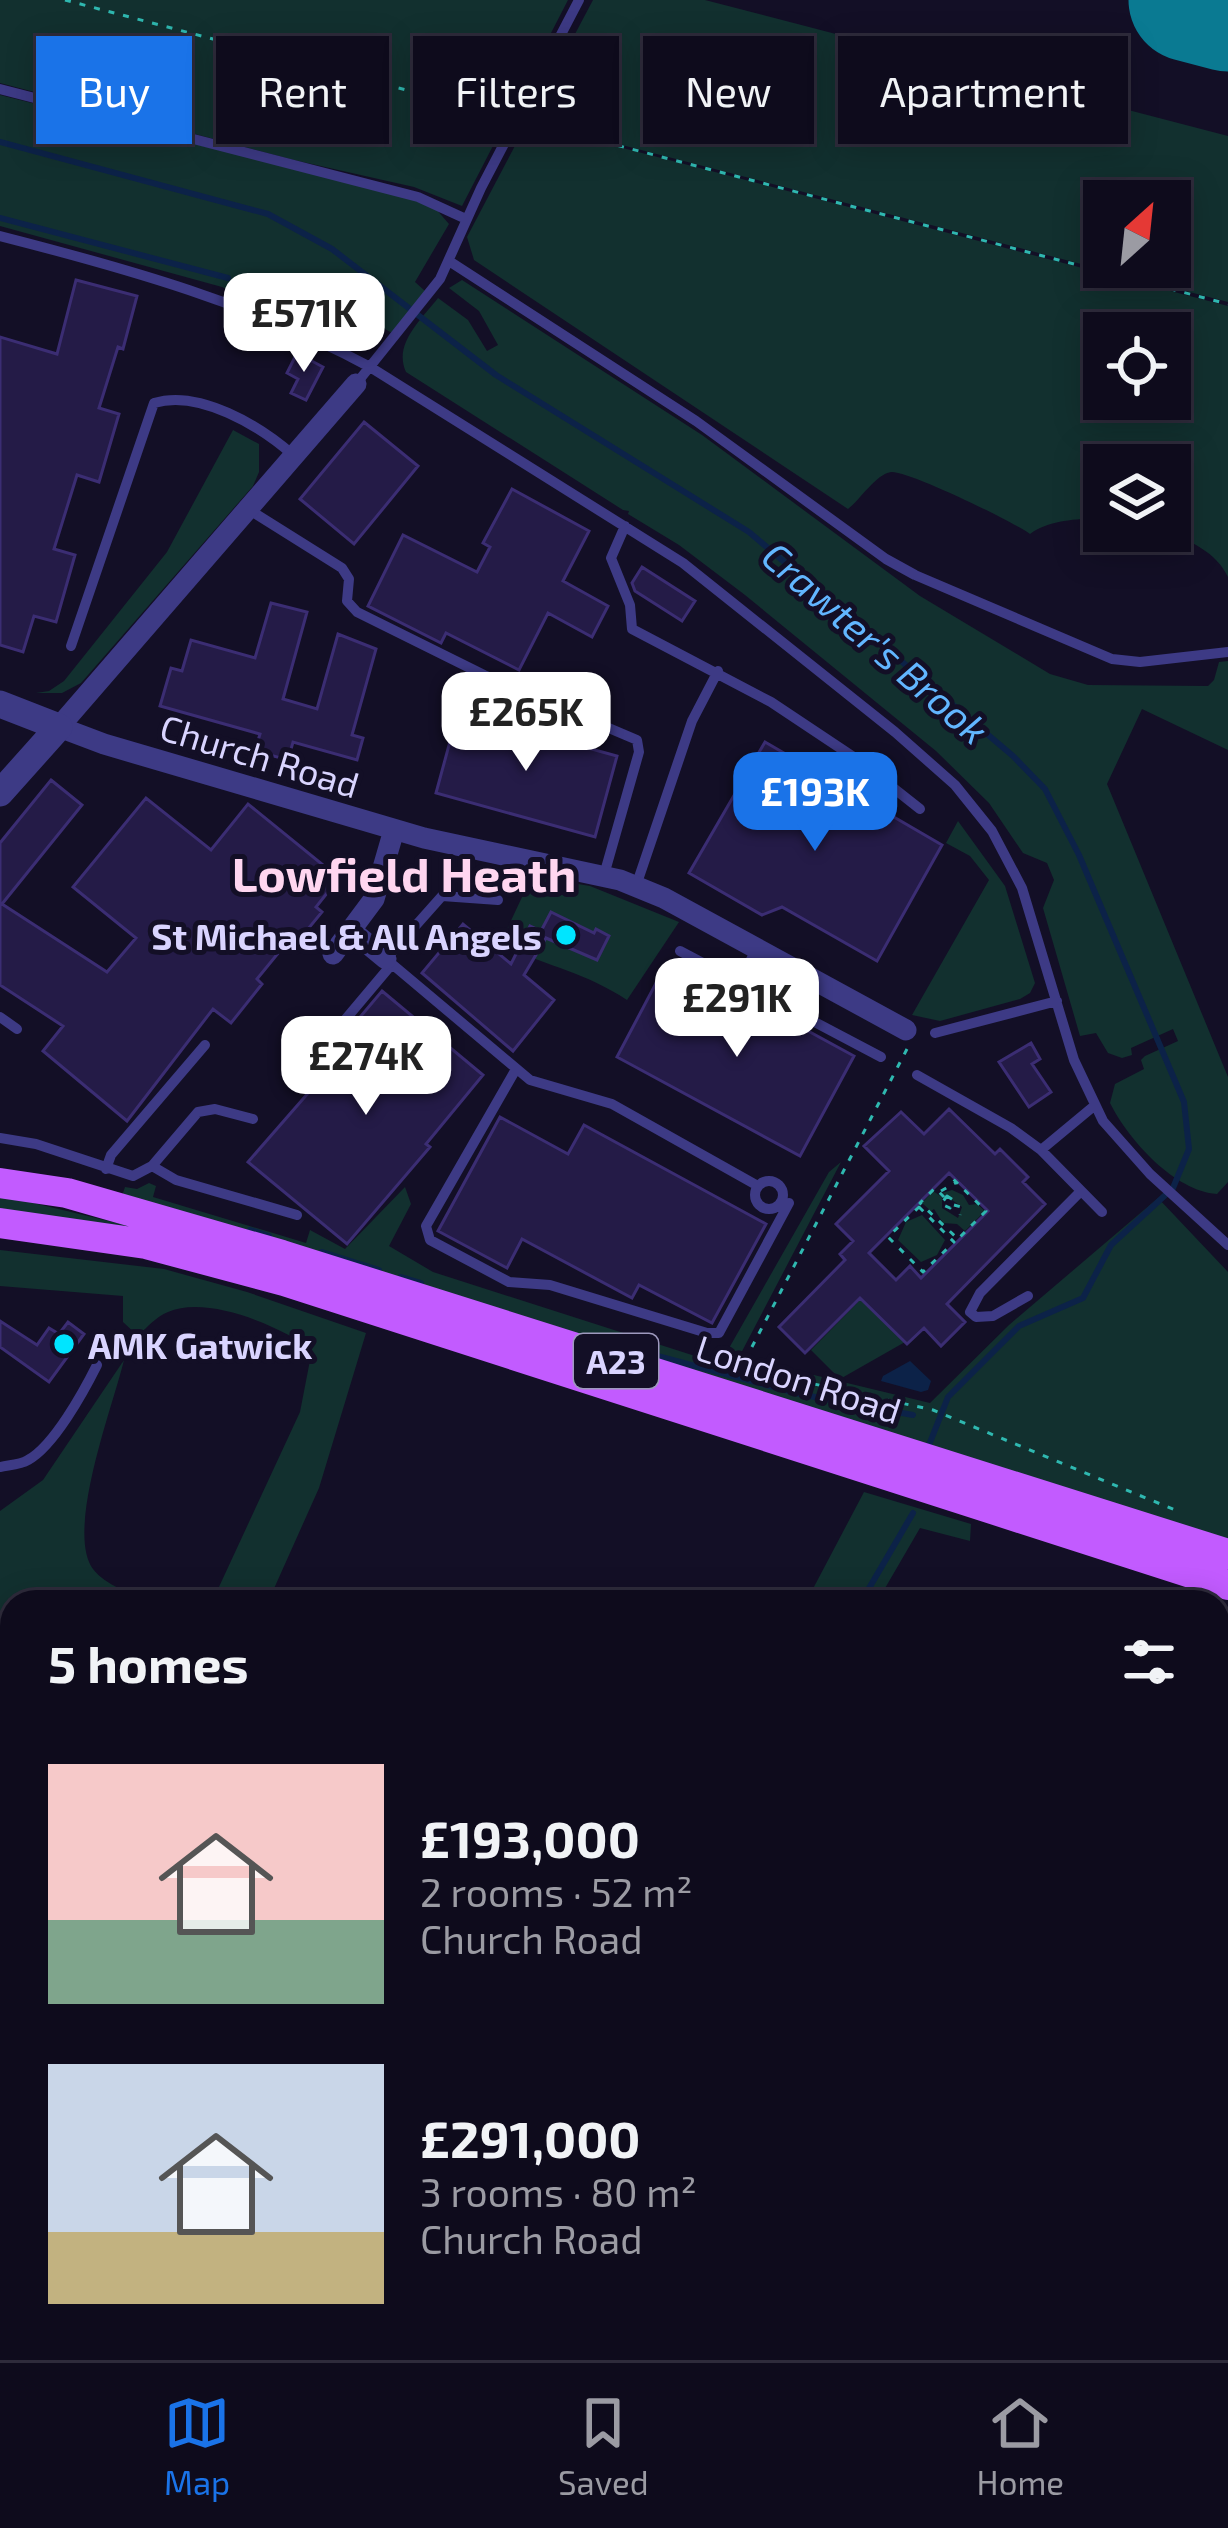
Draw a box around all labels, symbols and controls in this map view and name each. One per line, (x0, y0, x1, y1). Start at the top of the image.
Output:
chip: Buy (36, 36, 192, 144)
chip: Rent (216, 36, 389, 144)
chip: Filters (413, 36, 619, 144)
chip: New (643, 36, 814, 144)
chip: Apartment (838, 36, 1128, 144)
north arrow (1083, 180, 1191, 288)
map controls (1083, 180, 1191, 552)
pin: £571K (220, 273, 388, 375)
text: £571K (251, 288, 357, 335)
button: locate (1083, 312, 1191, 420)
button: layers (1083, 444, 1191, 552)
water label: Crawter's Brook (753, 531, 999, 753)
pin: £265K (442, 672, 610, 774)
text: £265K (469, 687, 583, 734)
street label: Church Road (156, 704, 364, 806)
pin: £193K (731, 752, 899, 854)
text: £193K (760, 767, 870, 814)
district label: Lowfield Heath (232, 844, 576, 902)
place label: St Michael & All Angels (151, 914, 542, 957)
marker: St Michael & All Angels (553, 922, 579, 948)
pin: £291K (653, 958, 821, 1060)
text: £291K (682, 973, 792, 1020)
pin: £274K (282, 1016, 450, 1118)
text: £274K (308, 1031, 424, 1078)
place label: AMK Gatwick (88, 1323, 312, 1366)
street label: London Road (691, 1325, 907, 1431)
marker: AMK Gatwick (51, 1331, 77, 1357)
road number: A23 (574, 1334, 658, 1388)
icon: filters (1116, 1629, 1182, 1695)
text: 5 homes (48, 1632, 249, 1693)
text: £193,000 (420, 1807, 640, 1868)
icon: home (144, 1812, 288, 1956)
text: 2 rooms · 52 m² (420, 1868, 692, 1915)
text: Church Road (420, 1915, 643, 1962)
text: £291,000 (420, 2107, 641, 2168)
icon: home (144, 2112, 288, 2256)
text: 3 rooms · 80 m² (420, 2168, 697, 2215)
text: Church Road (420, 2215, 643, 2262)
tab: Map (164, 2390, 230, 2502)
tab: Saved (558, 2390, 649, 2502)
tab: Home (977, 2390, 1064, 2502)

